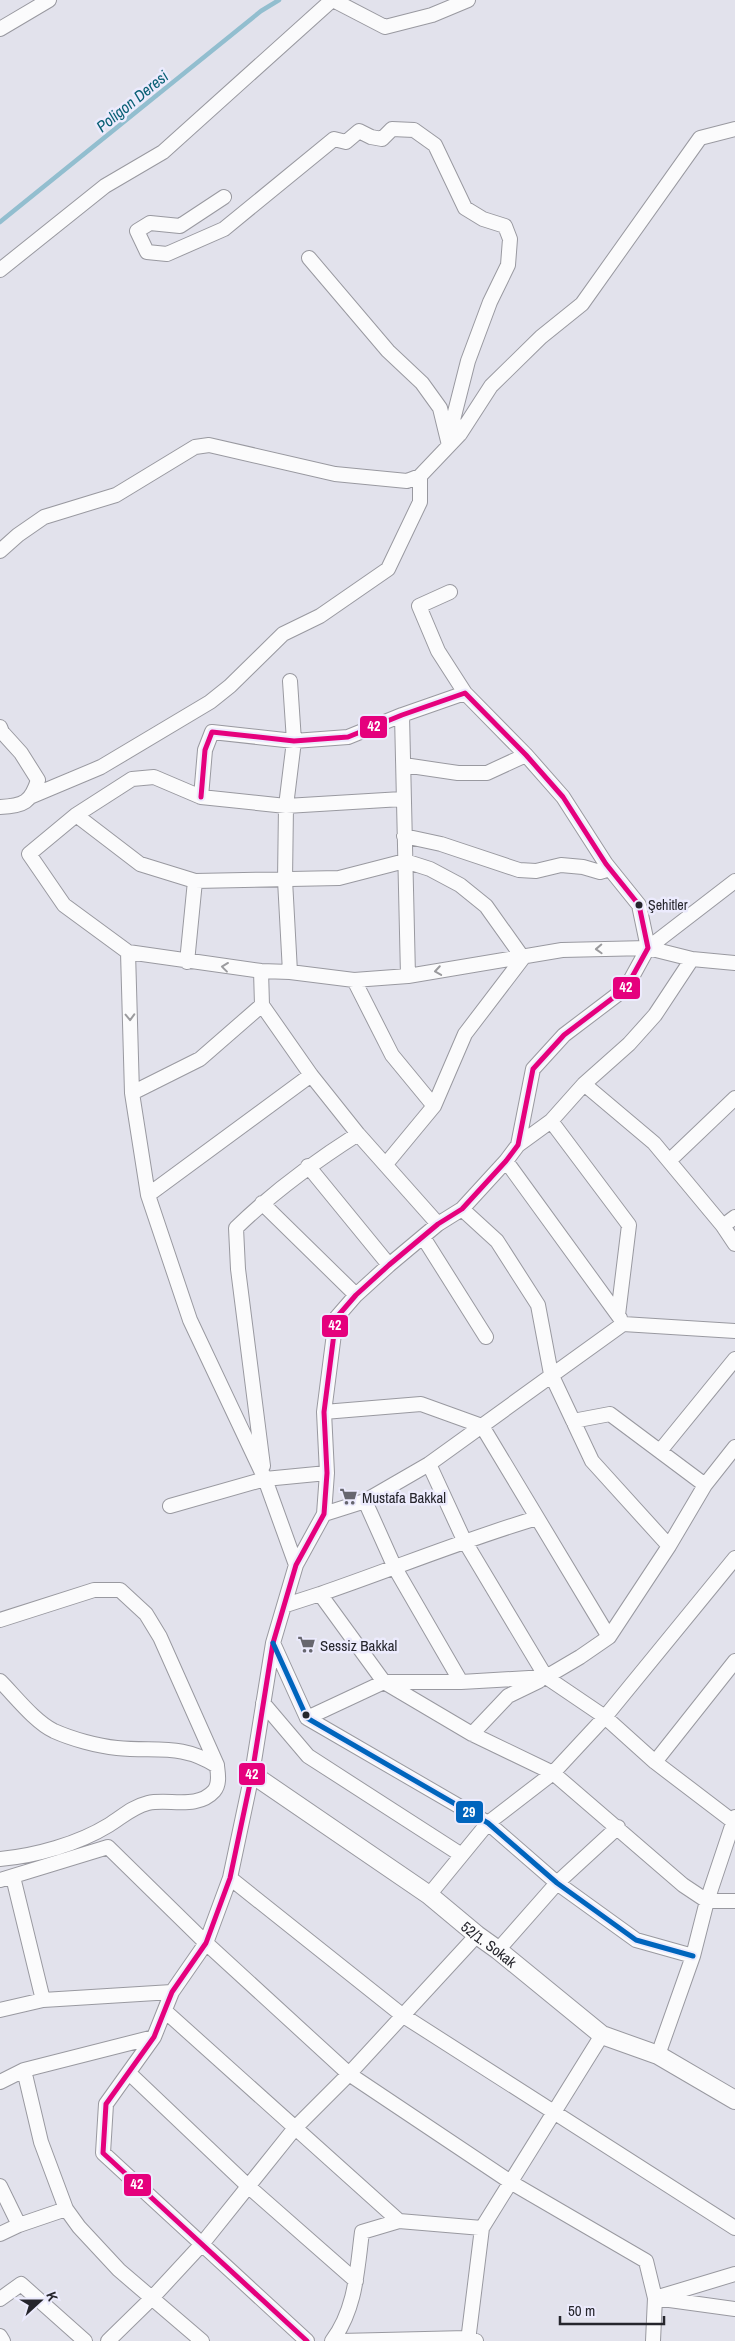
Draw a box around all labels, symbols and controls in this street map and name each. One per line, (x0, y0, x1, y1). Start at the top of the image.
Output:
water label: Poligon Deresi (91, 65, 173, 137)
line badge: 42 (359, 715, 388, 739)
text: 42 (368, 717, 380, 735)
place label: Şehitler (648, 896, 688, 914)
marker: Şehitler (634, 900, 644, 910)
one-way arrow (595, 944, 603, 955)
one-way arrow (220, 962, 228, 973)
one-way arrow (434, 965, 442, 976)
line badge: 42 (612, 976, 641, 1000)
text: 42 (620, 978, 632, 996)
one-way arrow (124, 1013, 135, 1021)
line badge: 42 (321, 1314, 349, 1338)
text: 42 (329, 1316, 341, 1334)
supermarket icon: Mustafa Bakkal (338, 1487, 358, 1507)
place label: Mustafa Bakkal (362, 1487, 446, 1508)
supermarket icon: Sessiz Bakkal (296, 1635, 316, 1655)
place label: Sessiz Bakkal (320, 1635, 397, 1656)
unlabelled marker (301, 1710, 311, 1720)
line badge: 42 (238, 1762, 266, 1786)
text: 42 (246, 1765, 258, 1783)
line badge: 29 (455, 1800, 484, 1824)
text: 29 (463, 1803, 475, 1821)
street label: 52/1. Sokak (457, 1916, 522, 1972)
line badge: 42 (123, 2173, 152, 2197)
text: 42 (131, 2175, 143, 2193)
north arrow (15, 2276, 65, 2326)
text: K (42, 2289, 62, 2304)
scale bar (560, 2294, 664, 2326)
text: 50 m (568, 2300, 595, 2321)

